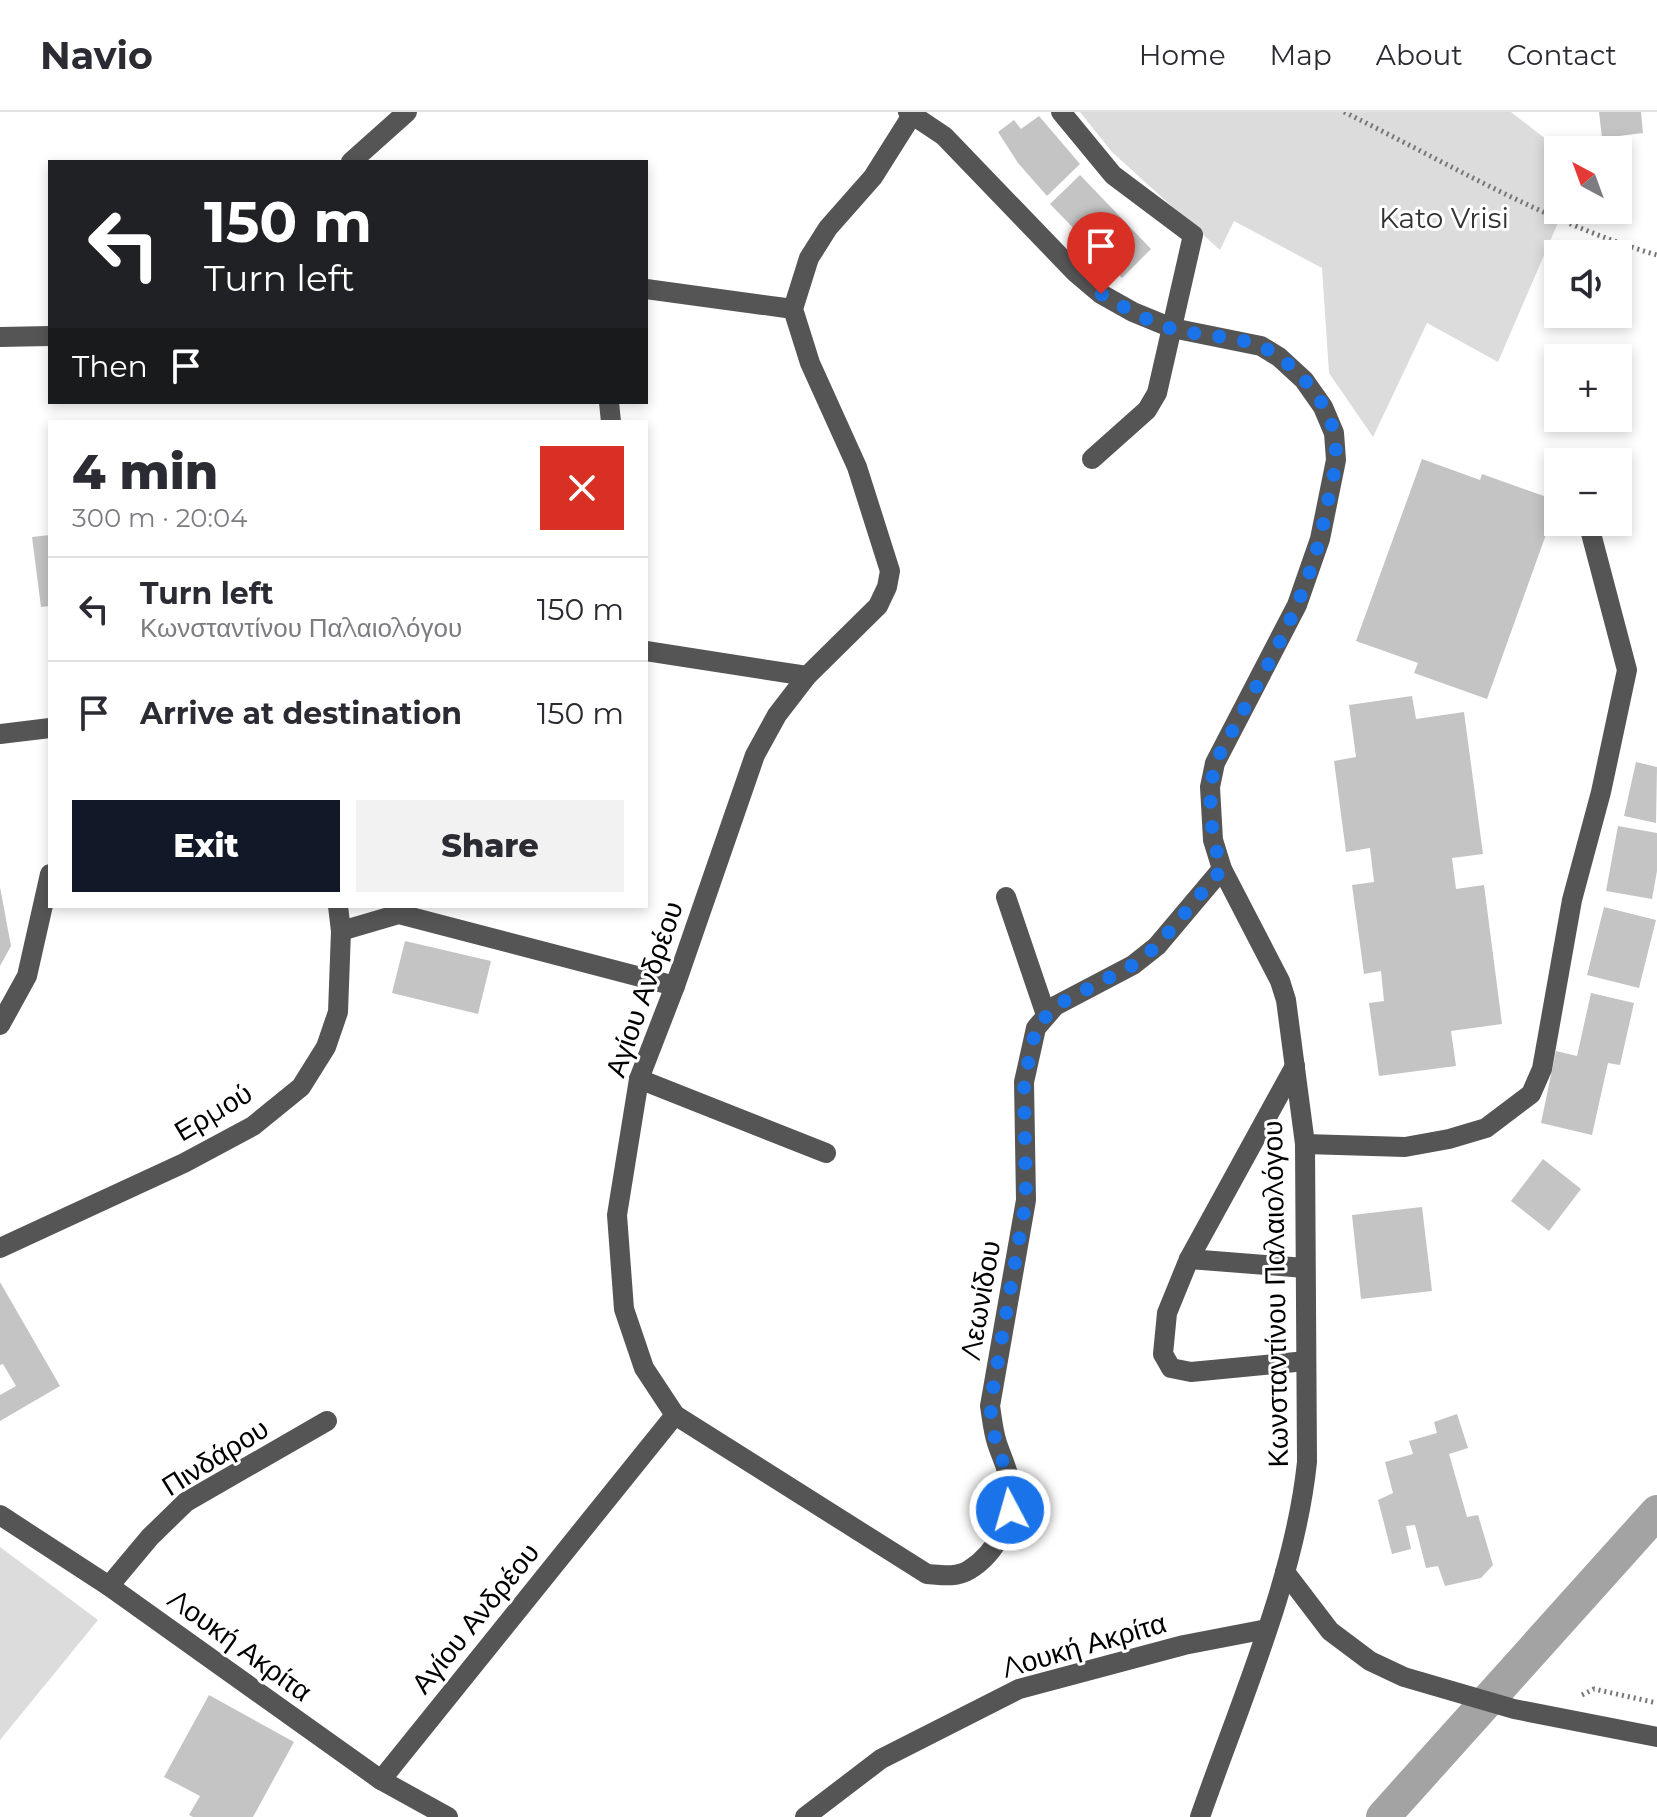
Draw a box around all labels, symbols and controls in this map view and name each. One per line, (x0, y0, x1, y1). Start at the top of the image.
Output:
text: Navio (40, 32, 153, 79)
text: Home (1139, 38, 1226, 72)
text: Map (1270, 38, 1332, 72)
text: About (1376, 38, 1463, 72)
text: Contact (1507, 38, 1617, 72)
north arrow (1544, 136, 1632, 224)
map controls (1544, 136, 1632, 536)
text: 150 m (204, 188, 372, 256)
icon: left (72, 192, 176, 296)
park label: Kato Vrisi (1379, 201, 1509, 235)
pin (1067, 212, 1135, 294)
icon: arrive (1079, 224, 1123, 268)
button: sound (1544, 240, 1632, 328)
text: Turn left (204, 256, 355, 300)
icon: arrive (164, 344, 208, 388)
button: + (1544, 344, 1632, 432)
text: Then (72, 348, 148, 385)
text: 4 min (72, 443, 218, 501)
button: close (540, 446, 624, 530)
button: − (1544, 448, 1632, 536)
text: 300 m · 20:04 (72, 502, 248, 534)
text: Turn left (140, 575, 273, 612)
icon: left (72, 587, 116, 631)
text: 150 m (537, 591, 624, 628)
text: Κωνσταντίνου Παλαιολόγου (140, 612, 462, 644)
icon: arrive (72, 691, 116, 735)
text: Arrive at destination (140, 695, 462, 732)
text: 150 m (537, 695, 624, 732)
button: Exit (72, 800, 340, 892)
button: Share (356, 800, 624, 892)
street label: Αγίου Ανδρέου (598, 897, 690, 1081)
street label: Ερμού (168, 1076, 258, 1148)
street label: Κωνσταντίνου Παλαιολόγου (1255, 1120, 1295, 1468)
street label: Λεωνίδου (953, 1238, 1007, 1362)
street label: Πινδάρου (156, 1411, 274, 1503)
position arrow (968, 1468, 1052, 1552)
street label: Αγίου Ανδρέου (404, 1536, 546, 1700)
street label: Λουκή Ακρίτα (162, 1582, 318, 1708)
street label: Λουκή Ακρίτα (998, 1605, 1170, 1685)

